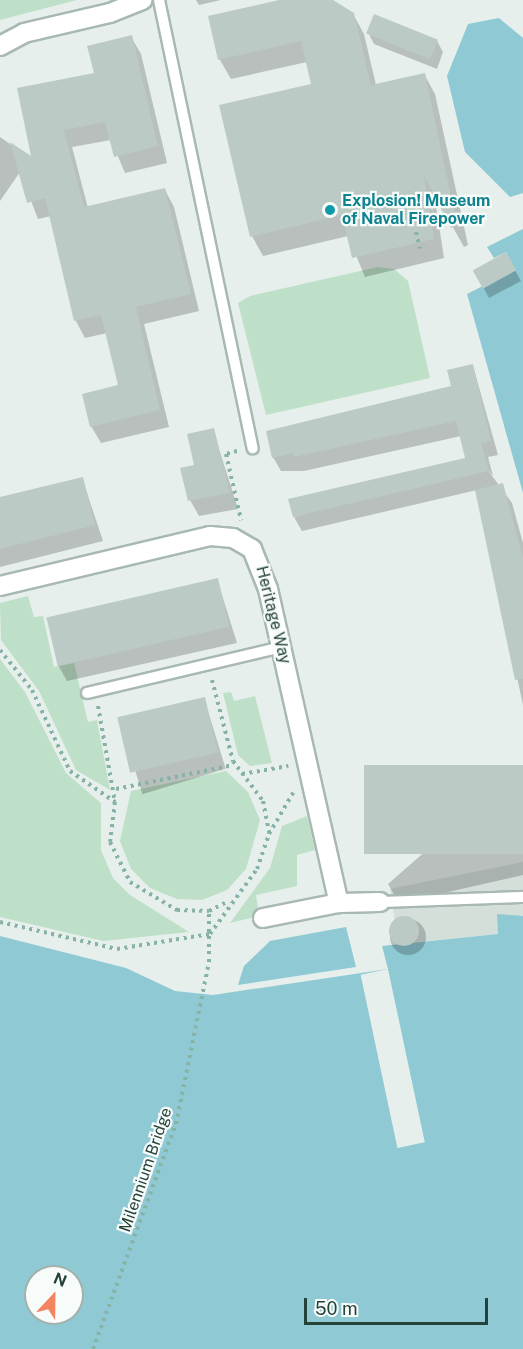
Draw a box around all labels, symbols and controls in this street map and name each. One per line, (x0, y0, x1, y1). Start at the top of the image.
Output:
place label: Explosion! Museum of Naval Firepower (342, 191, 490, 229)
marker: Explosion! Museum of Naval Firepower (323, 203, 337, 217)
street label: Heritage Way (251, 564, 295, 666)
street label: Milennium Bridge (116, 1105, 176, 1235)
north arrow (24, 1265, 84, 1325)
text: N (51, 1269, 70, 1291)
scale bar (307, 1286, 492, 1324)
text: 50 m (315, 1298, 358, 1319)

